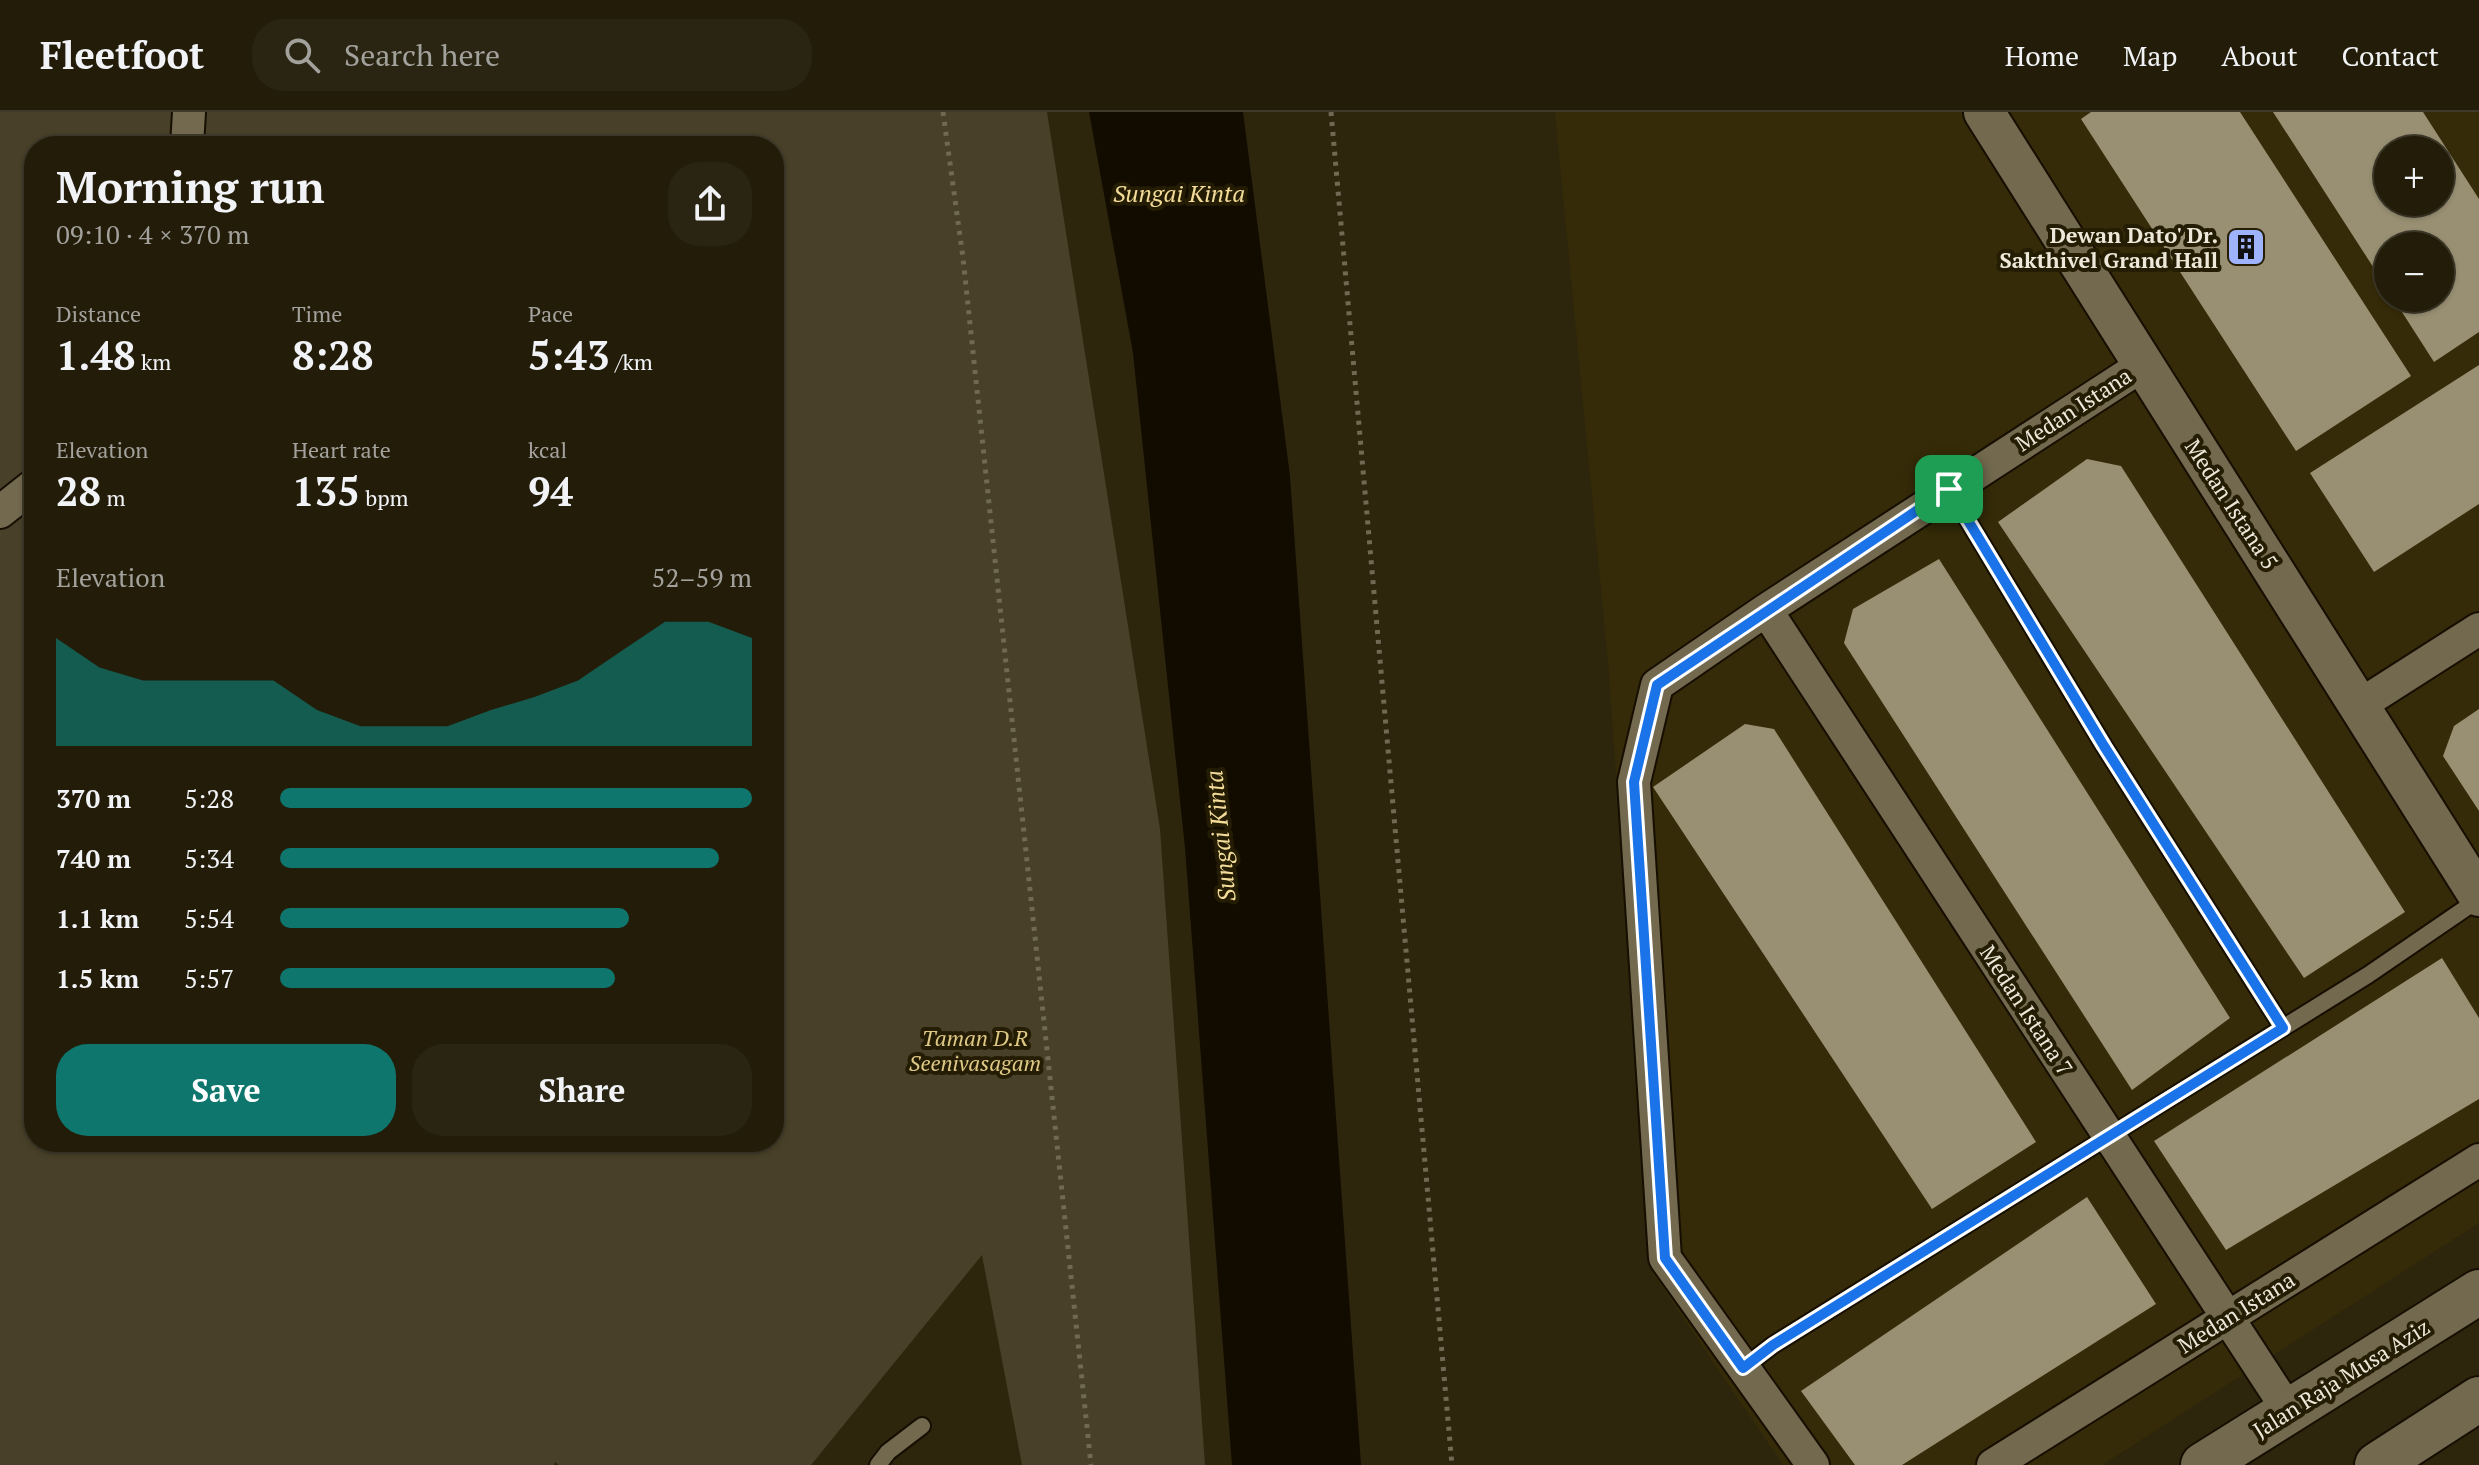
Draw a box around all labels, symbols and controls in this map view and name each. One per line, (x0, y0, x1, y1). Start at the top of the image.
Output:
search box (252, 19, 812, 91)
text: Fleetfoot (40, 30, 204, 80)
icon: search (280, 33, 324, 77)
text: Search here (344, 35, 500, 75)
text: Home (2005, 37, 2079, 74)
text: Map (2123, 37, 2177, 74)
text: About (2221, 37, 2298, 74)
text: Contact (2342, 37, 2439, 74)
map controls (2374, 136, 2454, 312)
button: + (2374, 136, 2454, 216)
text: Morning run (56, 157, 325, 216)
button: share (668, 162, 752, 246)
water label: Sungai Kinta (1113, 177, 1245, 209)
text: 09:10 · 4 × 370 m (56, 217, 250, 251)
place label: Dewan Dato' Dr. Sakthivel Grand Hall (2000, 220, 2218, 274)
building icon: Dewan Dato' Dr. Sakthivel Grand Hall (2225, 226, 2267, 268)
button: − (2374, 232, 2454, 312)
text: Distance (56, 299, 141, 328)
text: Time (292, 299, 342, 328)
text: Pace (528, 299, 573, 328)
text: 1.48 (56, 328, 136, 381)
text: 8:28 (292, 328, 374, 381)
text: 5:43 (528, 328, 610, 381)
text: km (136, 347, 171, 376)
text: /km (610, 347, 653, 376)
street label: Medan Istana (2009, 361, 2137, 457)
street label: Medan Istana 5 (2179, 433, 2285, 575)
text: Elevation (56, 435, 148, 464)
text: Heart rate (292, 435, 391, 464)
text: kcal (528, 435, 567, 464)
pin (1915, 455, 1983, 523)
text: 28 (56, 464, 101, 517)
text: 135 (292, 464, 360, 517)
text: 94 (528, 464, 573, 517)
icon: arrive (1927, 467, 1971, 511)
text: m (101, 483, 126, 512)
text: bpm (360, 483, 409, 512)
text: Elevation (56, 560, 165, 594)
text: 52–59 m (652, 560, 752, 594)
water label: Sungai Kinta (1197, 769, 1243, 903)
text: 370 m (56, 781, 131, 815)
text: 5:28 (184, 781, 234, 815)
text: 740 m (56, 841, 131, 875)
text: 5:34 (184, 841, 234, 875)
text: 1.1 km (56, 901, 139, 935)
text: 5:54 (184, 901, 234, 935)
street label: Medan Istana 7 (1974, 939, 2080, 1081)
text: 1.5 km (56, 961, 139, 995)
text: 5:57 (184, 961, 234, 995)
park label: Taman D.R Seenivasagam (909, 1023, 1041, 1077)
button: Save (56, 1044, 396, 1136)
button: Share (412, 1044, 752, 1136)
street label: Medan Istana (2172, 1265, 2300, 1359)
street label: Jalan Raja Musa Aziz (2247, 1312, 2435, 1444)

